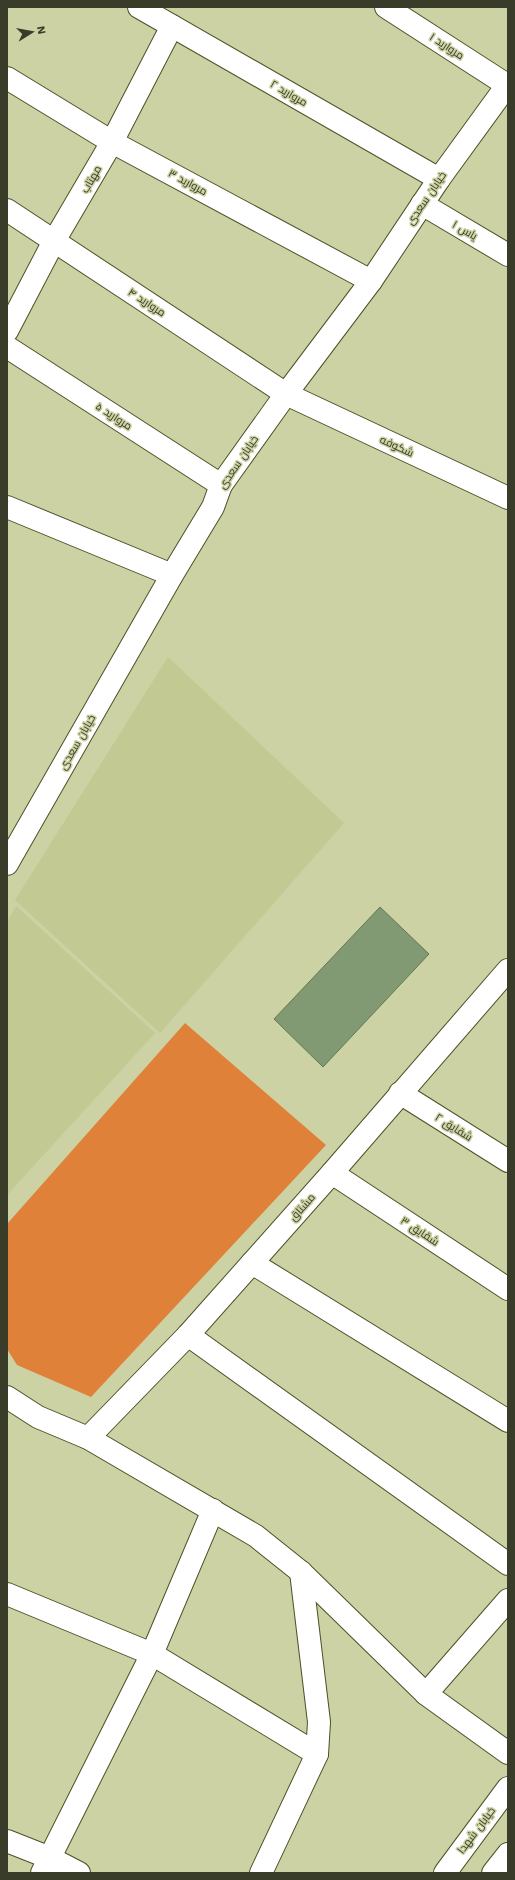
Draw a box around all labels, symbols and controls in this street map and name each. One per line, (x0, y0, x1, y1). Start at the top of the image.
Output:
north arrow (12, 12, 52, 52)
text: N (34, 25, 48, 35)
street label: مروارید ۱ (427, 31, 466, 62)
street label: مروارید ۲ (268, 78, 310, 109)
street label: مهتاب (78, 163, 104, 195)
street label: مرواربد ۳ (166, 167, 209, 198)
street label: خیابان سعدی (404, 169, 449, 227)
street label: یاس ۱ (450, 218, 480, 243)
street label: مروارید ۴ (126, 286, 168, 319)
street label: مروارید ۵ (93, 400, 134, 433)
street label: خیابان سعدی (216, 433, 261, 491)
street label: شکوفه (378, 433, 416, 460)
street label: خیابان سعدی (56, 712, 98, 772)
street label: شقایق ۲ (433, 1111, 475, 1144)
street label: مشتاق (287, 1191, 318, 1224)
street label: شقایق ۳ (398, 1214, 441, 1249)
street label: خیابان شهدا (455, 1804, 498, 1856)

